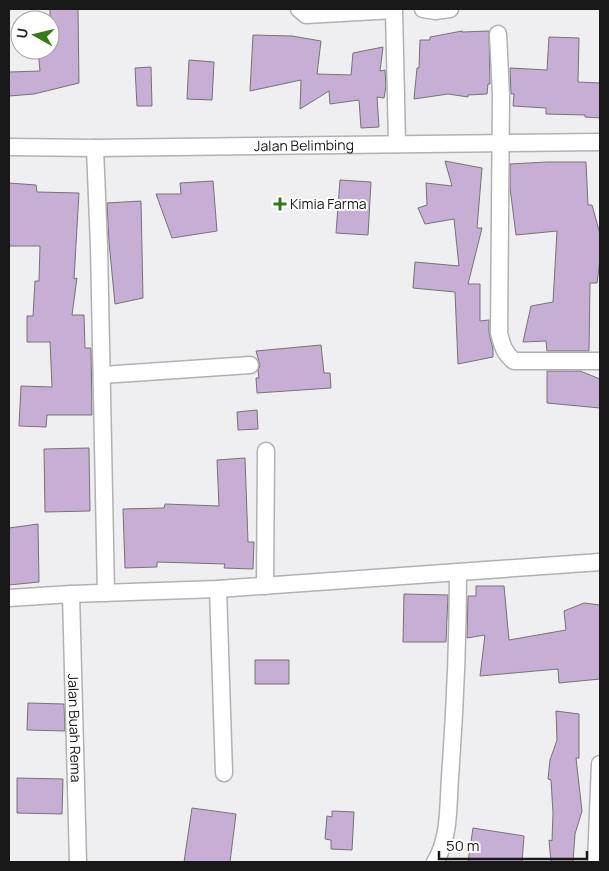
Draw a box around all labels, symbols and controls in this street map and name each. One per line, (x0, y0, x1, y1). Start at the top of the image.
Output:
north arrow (10, 10, 60, 60)
text: U (12, 27, 32, 39)
street label: Jalan Belimbing (254, 135, 354, 155)
place label: Kimia Farma (290, 194, 367, 213)
marker: Kimia Farma (274, 198, 286, 210)
street label: Jalan Buah Rema (64, 673, 86, 783)
scale bar (439, 828, 586, 860)
text: 50 m (446, 835, 480, 856)

